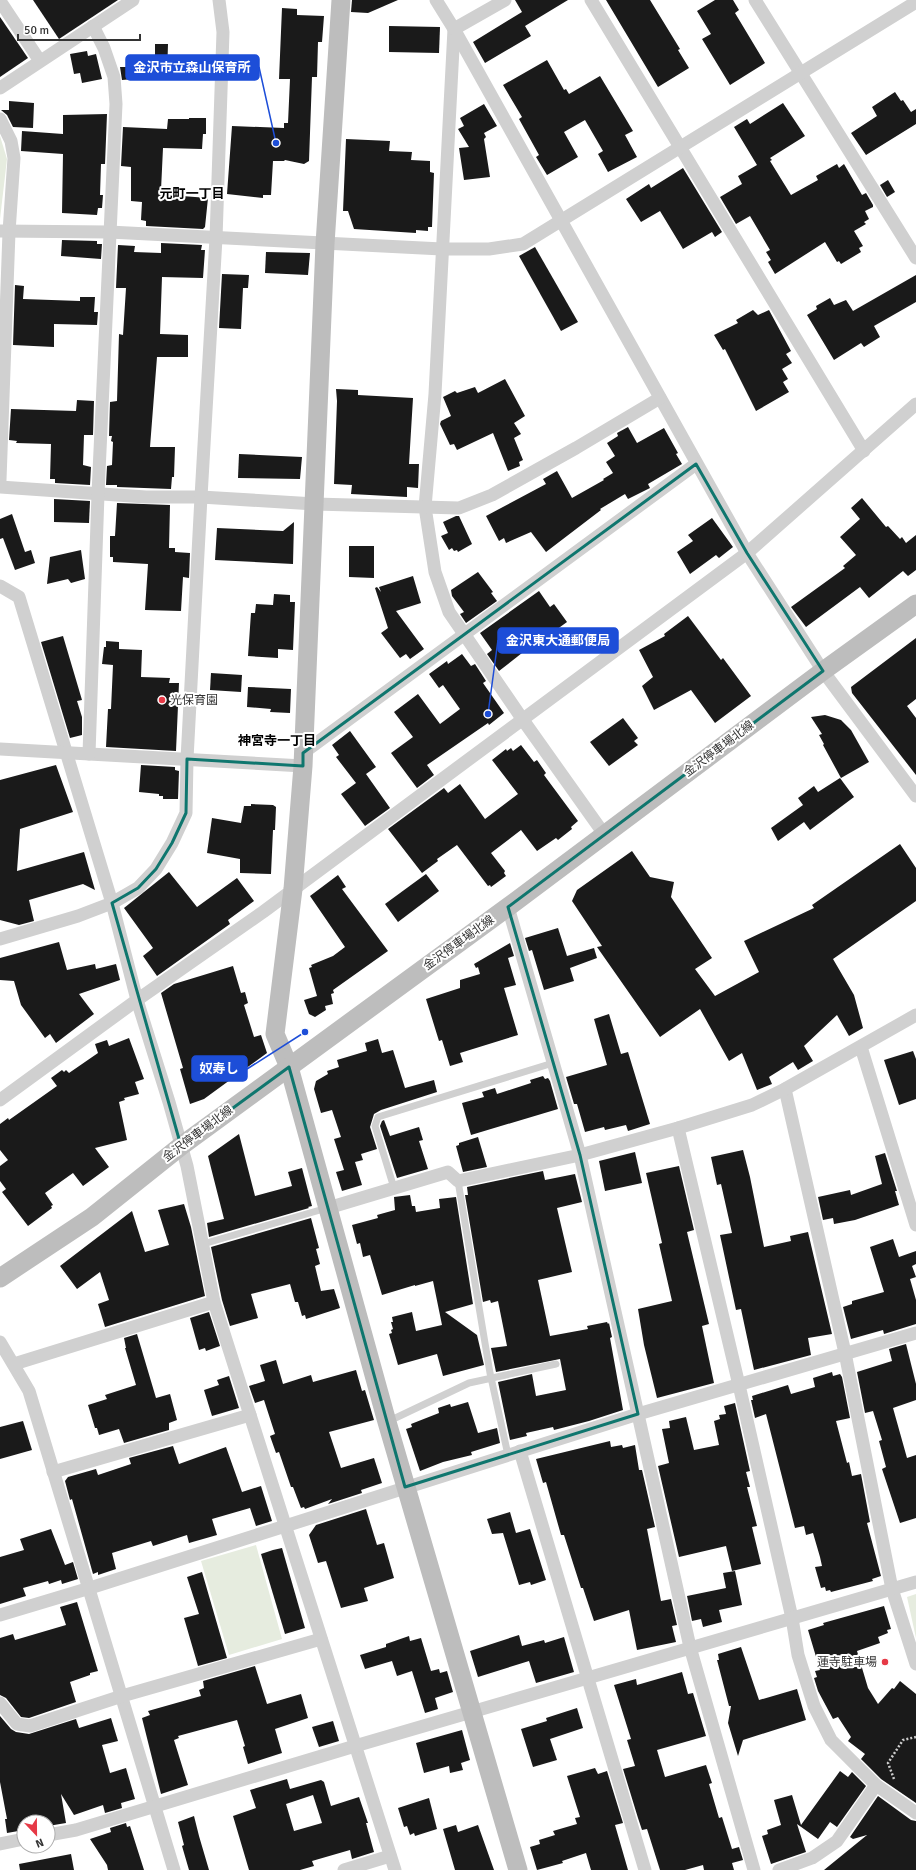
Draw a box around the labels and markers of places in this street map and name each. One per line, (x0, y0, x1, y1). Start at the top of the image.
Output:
callout: 金沢市立森山保育所 (126, 55, 259, 80)
callout: 金沢東大通郵便局 (498, 628, 618, 653)
place label: 光保育園 (170, 693, 218, 708)
marker: 光保育園 (157, 695, 167, 705)
callout: 奴寿し (192, 1056, 247, 1081)
place label: 蓮寺駐車場 (817, 1655, 877, 1670)
marker: 蓮寺駐車場 (880, 1657, 890, 1667)

